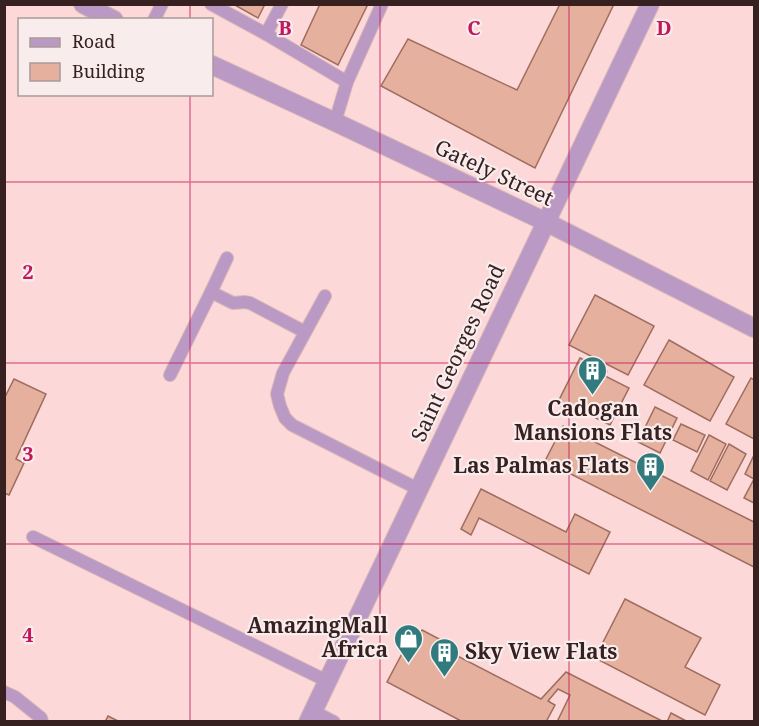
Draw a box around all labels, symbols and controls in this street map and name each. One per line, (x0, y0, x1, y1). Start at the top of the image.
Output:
text: B (278, 14, 292, 41)
text: C (467, 14, 481, 41)
text: D (656, 14, 672, 41)
legend (18, 18, 213, 96)
text: Road (72, 29, 115, 53)
text: Building (72, 59, 145, 83)
street label: Gately Street (431, 132, 558, 212)
text: 2 (22, 258, 34, 285)
street label: Saint Georges Road (404, 259, 511, 446)
building icon: Cadogan Mansions Flats (577, 354, 609, 396)
place label: Cadogan Mansions Flats (514, 394, 672, 446)
text: 3 (22, 440, 34, 467)
building icon: Las Palmas Flats (634, 450, 666, 492)
place label: Las Palmas Flats (453, 451, 629, 479)
place label: AmazingMall Africa (247, 611, 389, 663)
text: 4 (22, 621, 34, 648)
shop icon: AmazingMall Africa (393, 622, 425, 664)
building icon: Sky View Flats (428, 636, 460, 678)
place label: Sky View Flats (465, 637, 617, 665)

